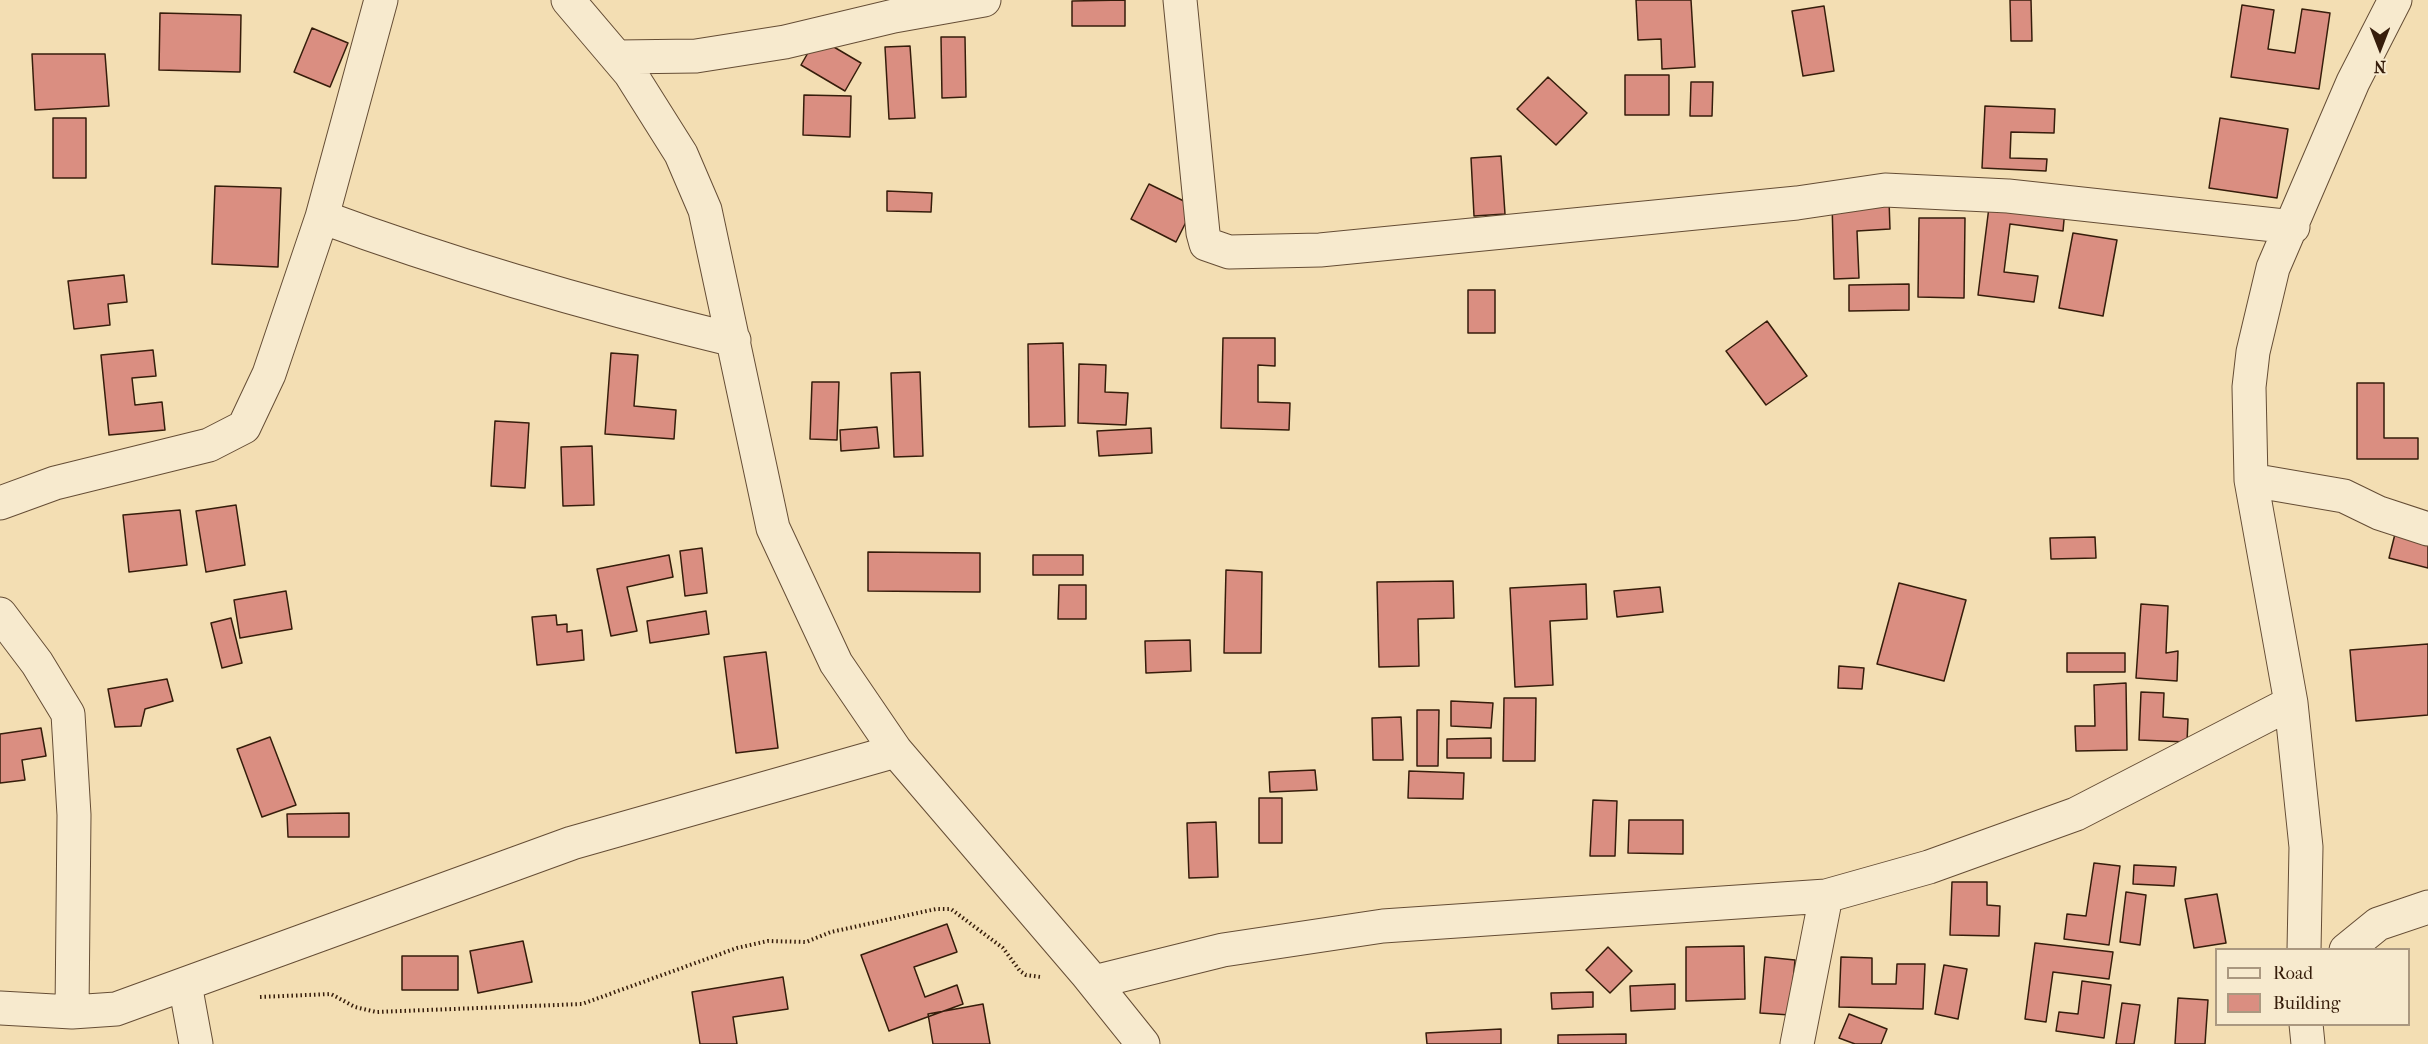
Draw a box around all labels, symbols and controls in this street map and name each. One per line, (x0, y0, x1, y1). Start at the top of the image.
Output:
north arrow (2350, 18, 2410, 78)
text: N (2374, 57, 2386, 76)
legend (2215, 948, 2410, 1026)
text: Road (2273, 963, 2313, 984)
text: Building (2273, 993, 2340, 1014)

